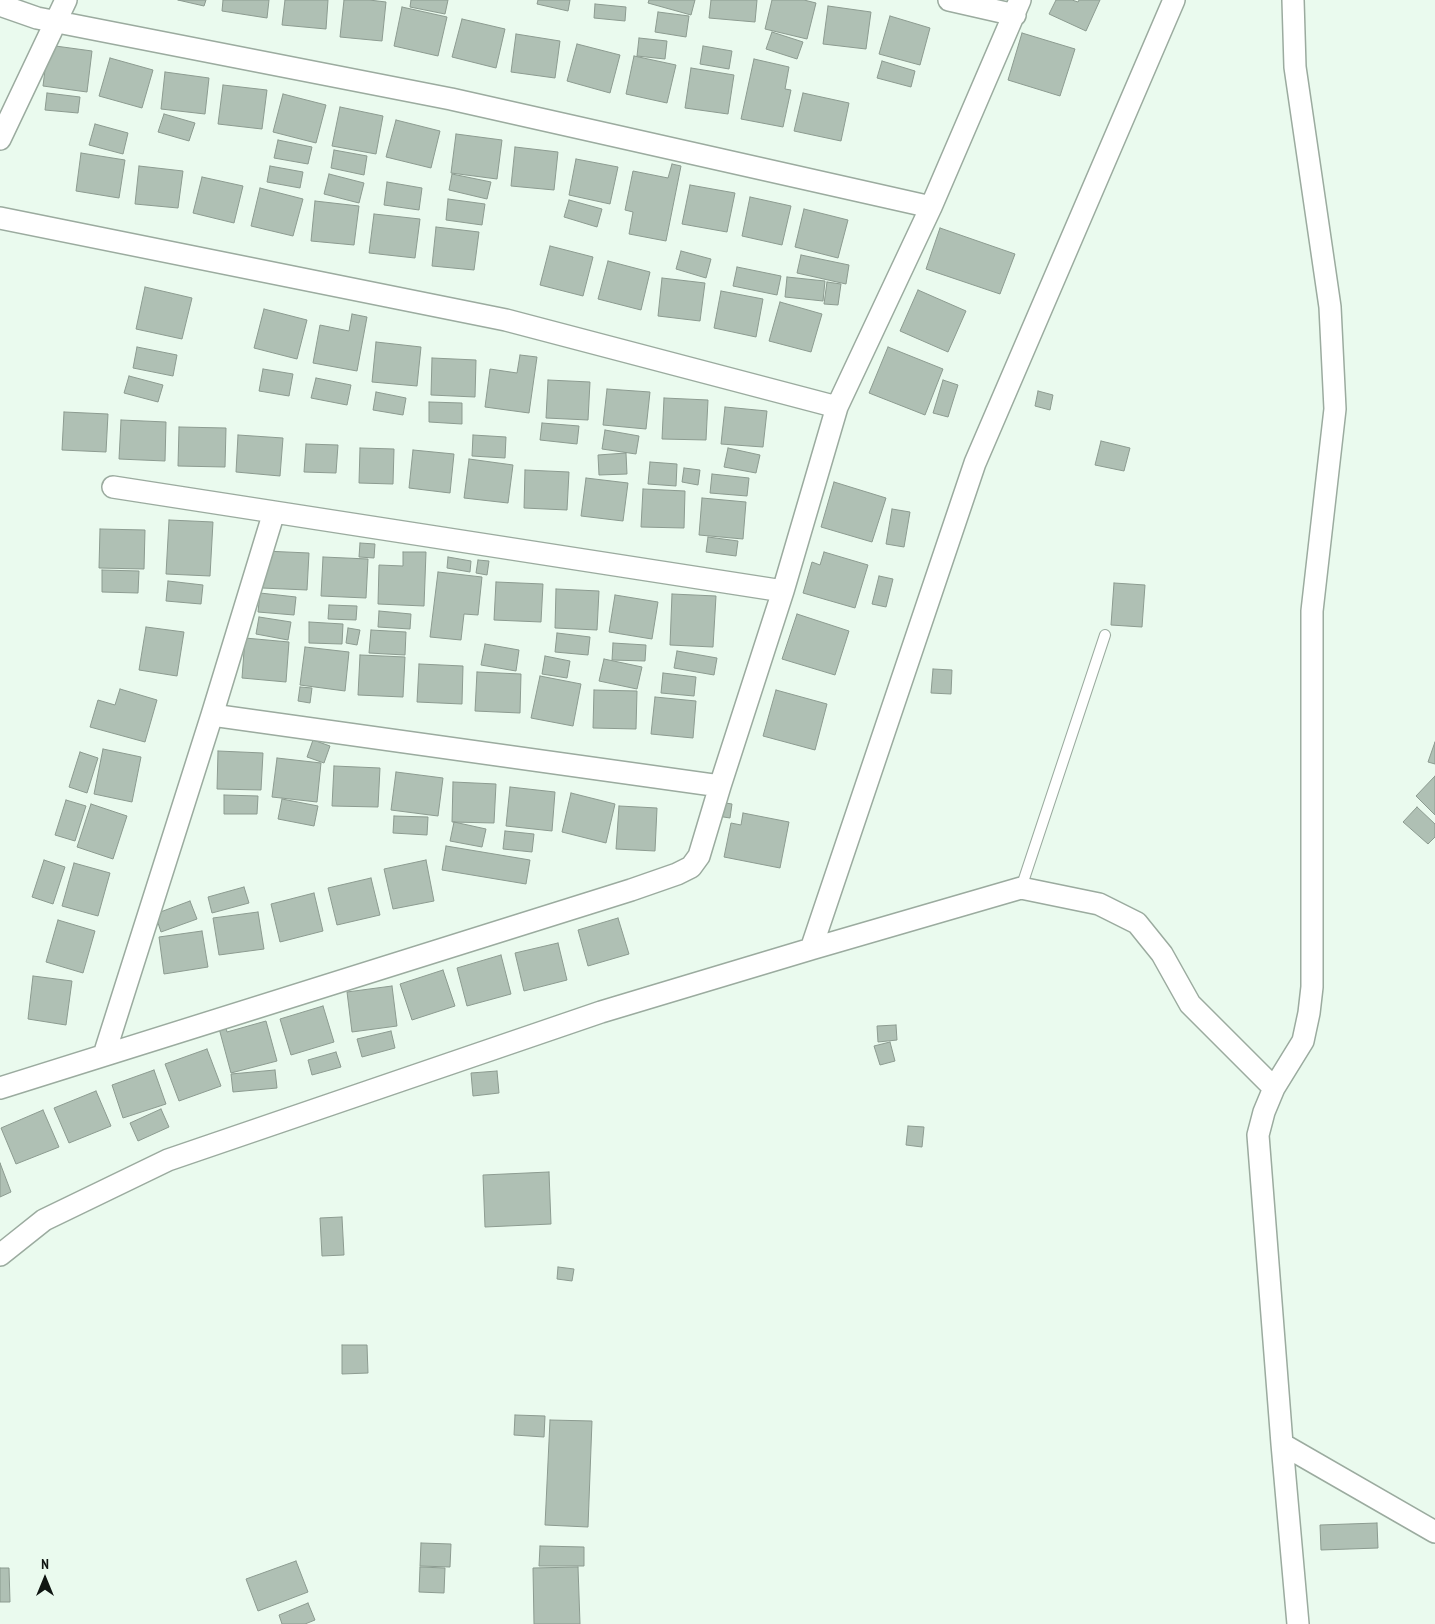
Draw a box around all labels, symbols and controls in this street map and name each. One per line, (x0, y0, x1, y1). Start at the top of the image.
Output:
north arrow (20, 1554, 70, 1604)
text: N (41, 1555, 49, 1573)

